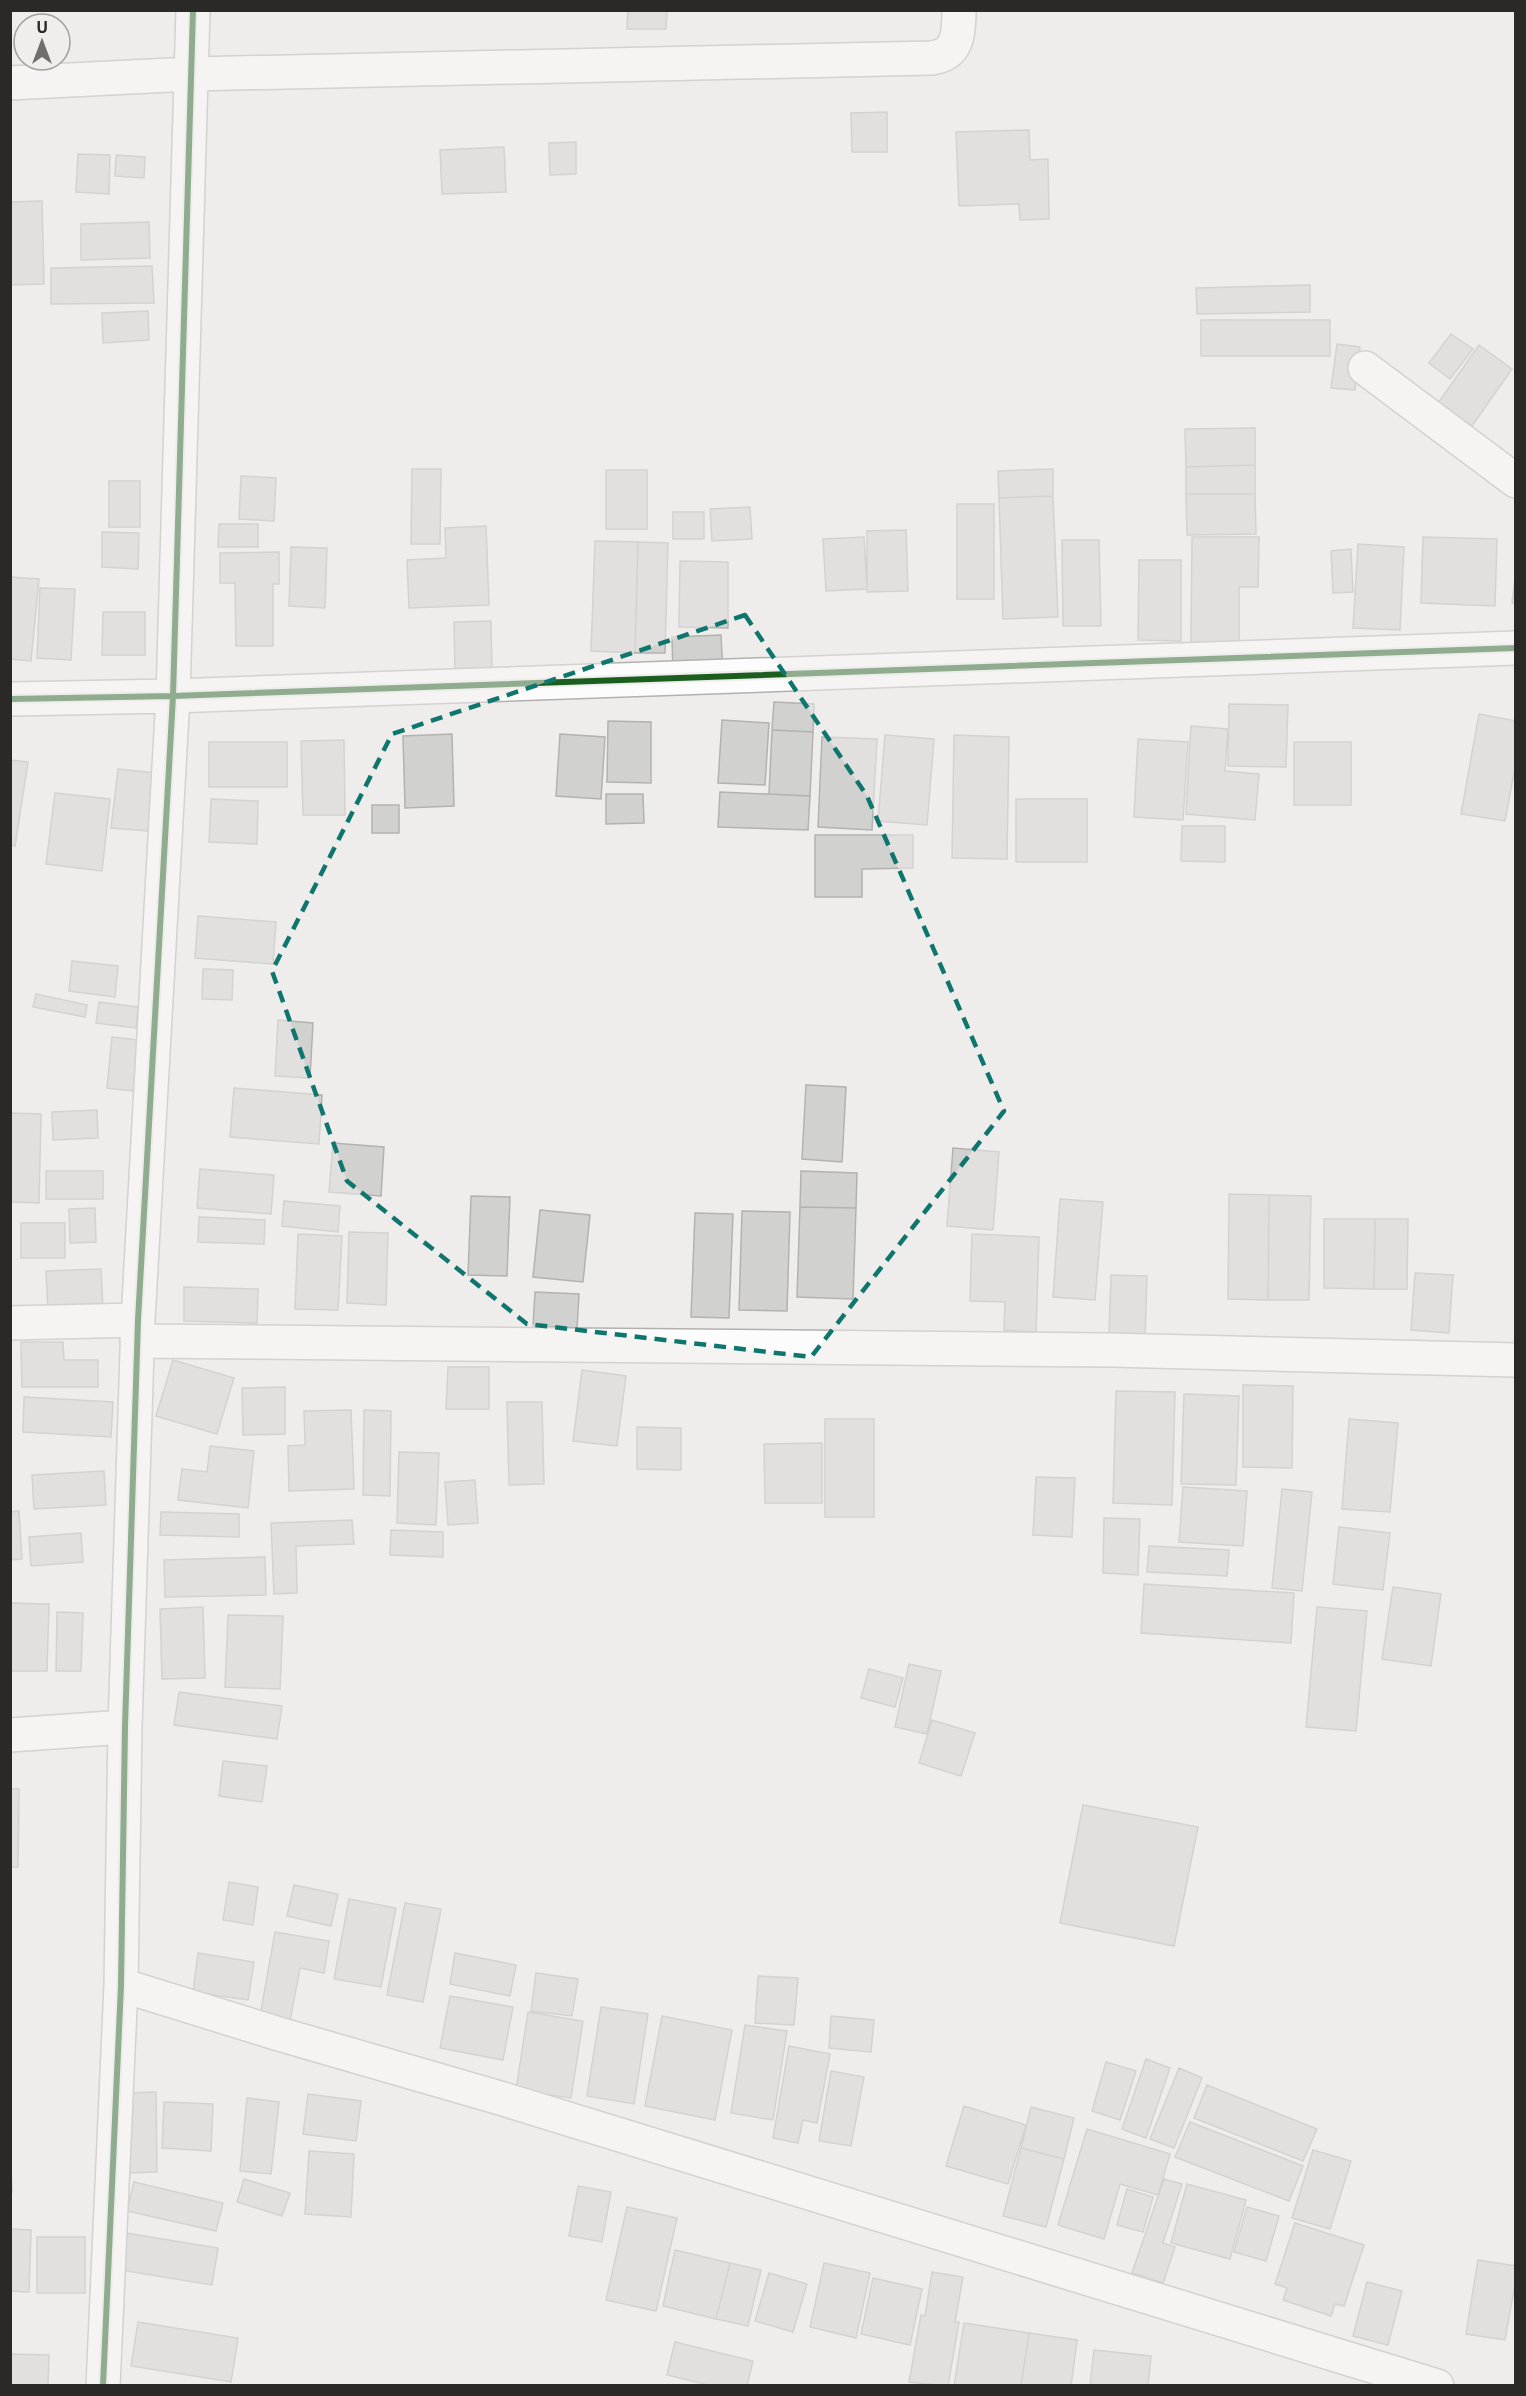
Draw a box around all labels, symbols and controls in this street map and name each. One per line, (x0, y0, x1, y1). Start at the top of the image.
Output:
north arrow (12, 12, 72, 72)
text: U (36, 18, 48, 37)

